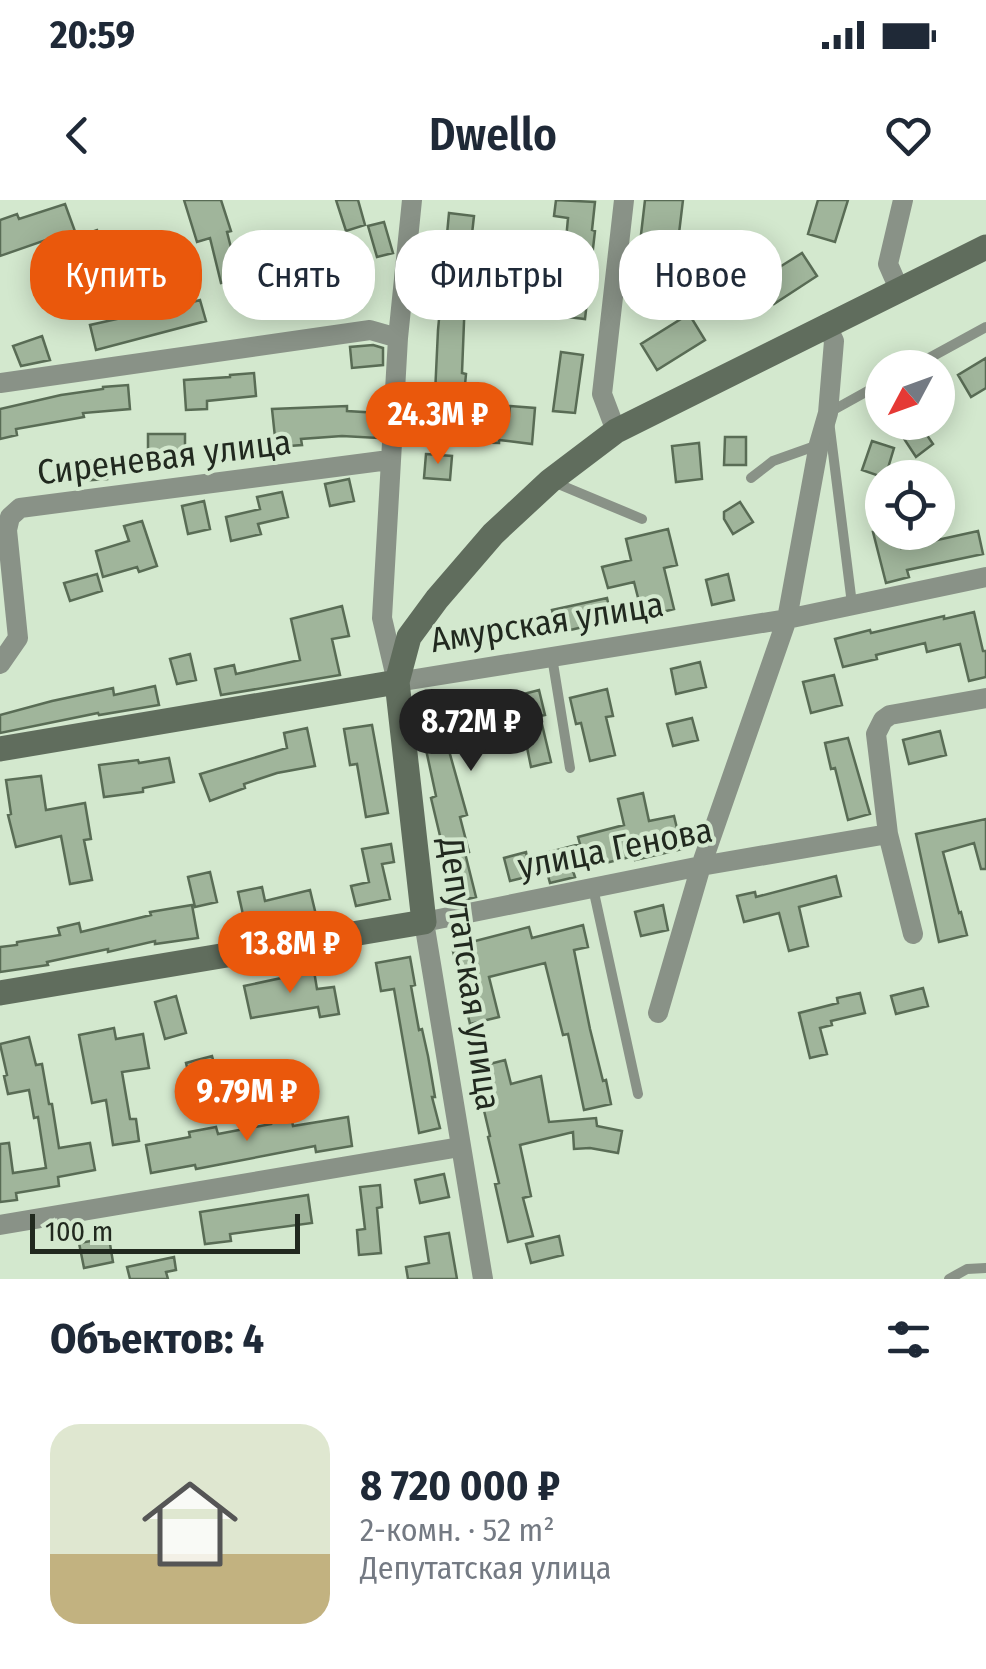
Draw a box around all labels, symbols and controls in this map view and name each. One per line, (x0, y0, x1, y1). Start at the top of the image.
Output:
text: 20:59 (50, 12, 135, 58)
icon: back (50, 108, 105, 163)
text: Dwello (429, 108, 557, 162)
icon: heart (881, 108, 936, 163)
chip: Купить (30, 230, 202, 320)
chip: Снять (222, 230, 375, 320)
chip: Фильтры (395, 230, 599, 320)
chip: Новое (619, 230, 782, 320)
north arrow (865, 350, 955, 440)
map controls (865, 350, 955, 550)
pin: 24.3M ₽ (346, 382, 530, 467)
text: 24.3M ₽ (388, 395, 488, 433)
street label: Сиреневая улица (35, 421, 293, 493)
button: locate (865, 460, 955, 550)
street label: Амурская улица (428, 583, 666, 661)
pin: 8.72M ₽ (379, 689, 563, 774)
text: 8.72M ₽ (421, 702, 521, 740)
street label: улица Генова (514, 809, 716, 887)
street label: Депутатская улица (430, 834, 510, 1113)
pin: 13.8M ₽ (198, 911, 382, 996)
text: 13.8M ₽ (240, 924, 340, 962)
pin: 9.79M ₽ (155, 1059, 339, 1144)
text: 9.79M ₽ (197, 1072, 297, 1110)
scale bar (30, 1209, 300, 1254)
text: 100 m (45, 1215, 113, 1248)
icon: filters (881, 1312, 936, 1367)
text: Объектов: 4 (50, 1314, 264, 1364)
text: 8 720 000 ₽ (360, 1461, 560, 1511)
icon: home (130, 1464, 250, 1584)
text: 2-комн. · 52 m² (360, 1511, 555, 1549)
text: Депутатская улица (360, 1549, 611, 1587)

